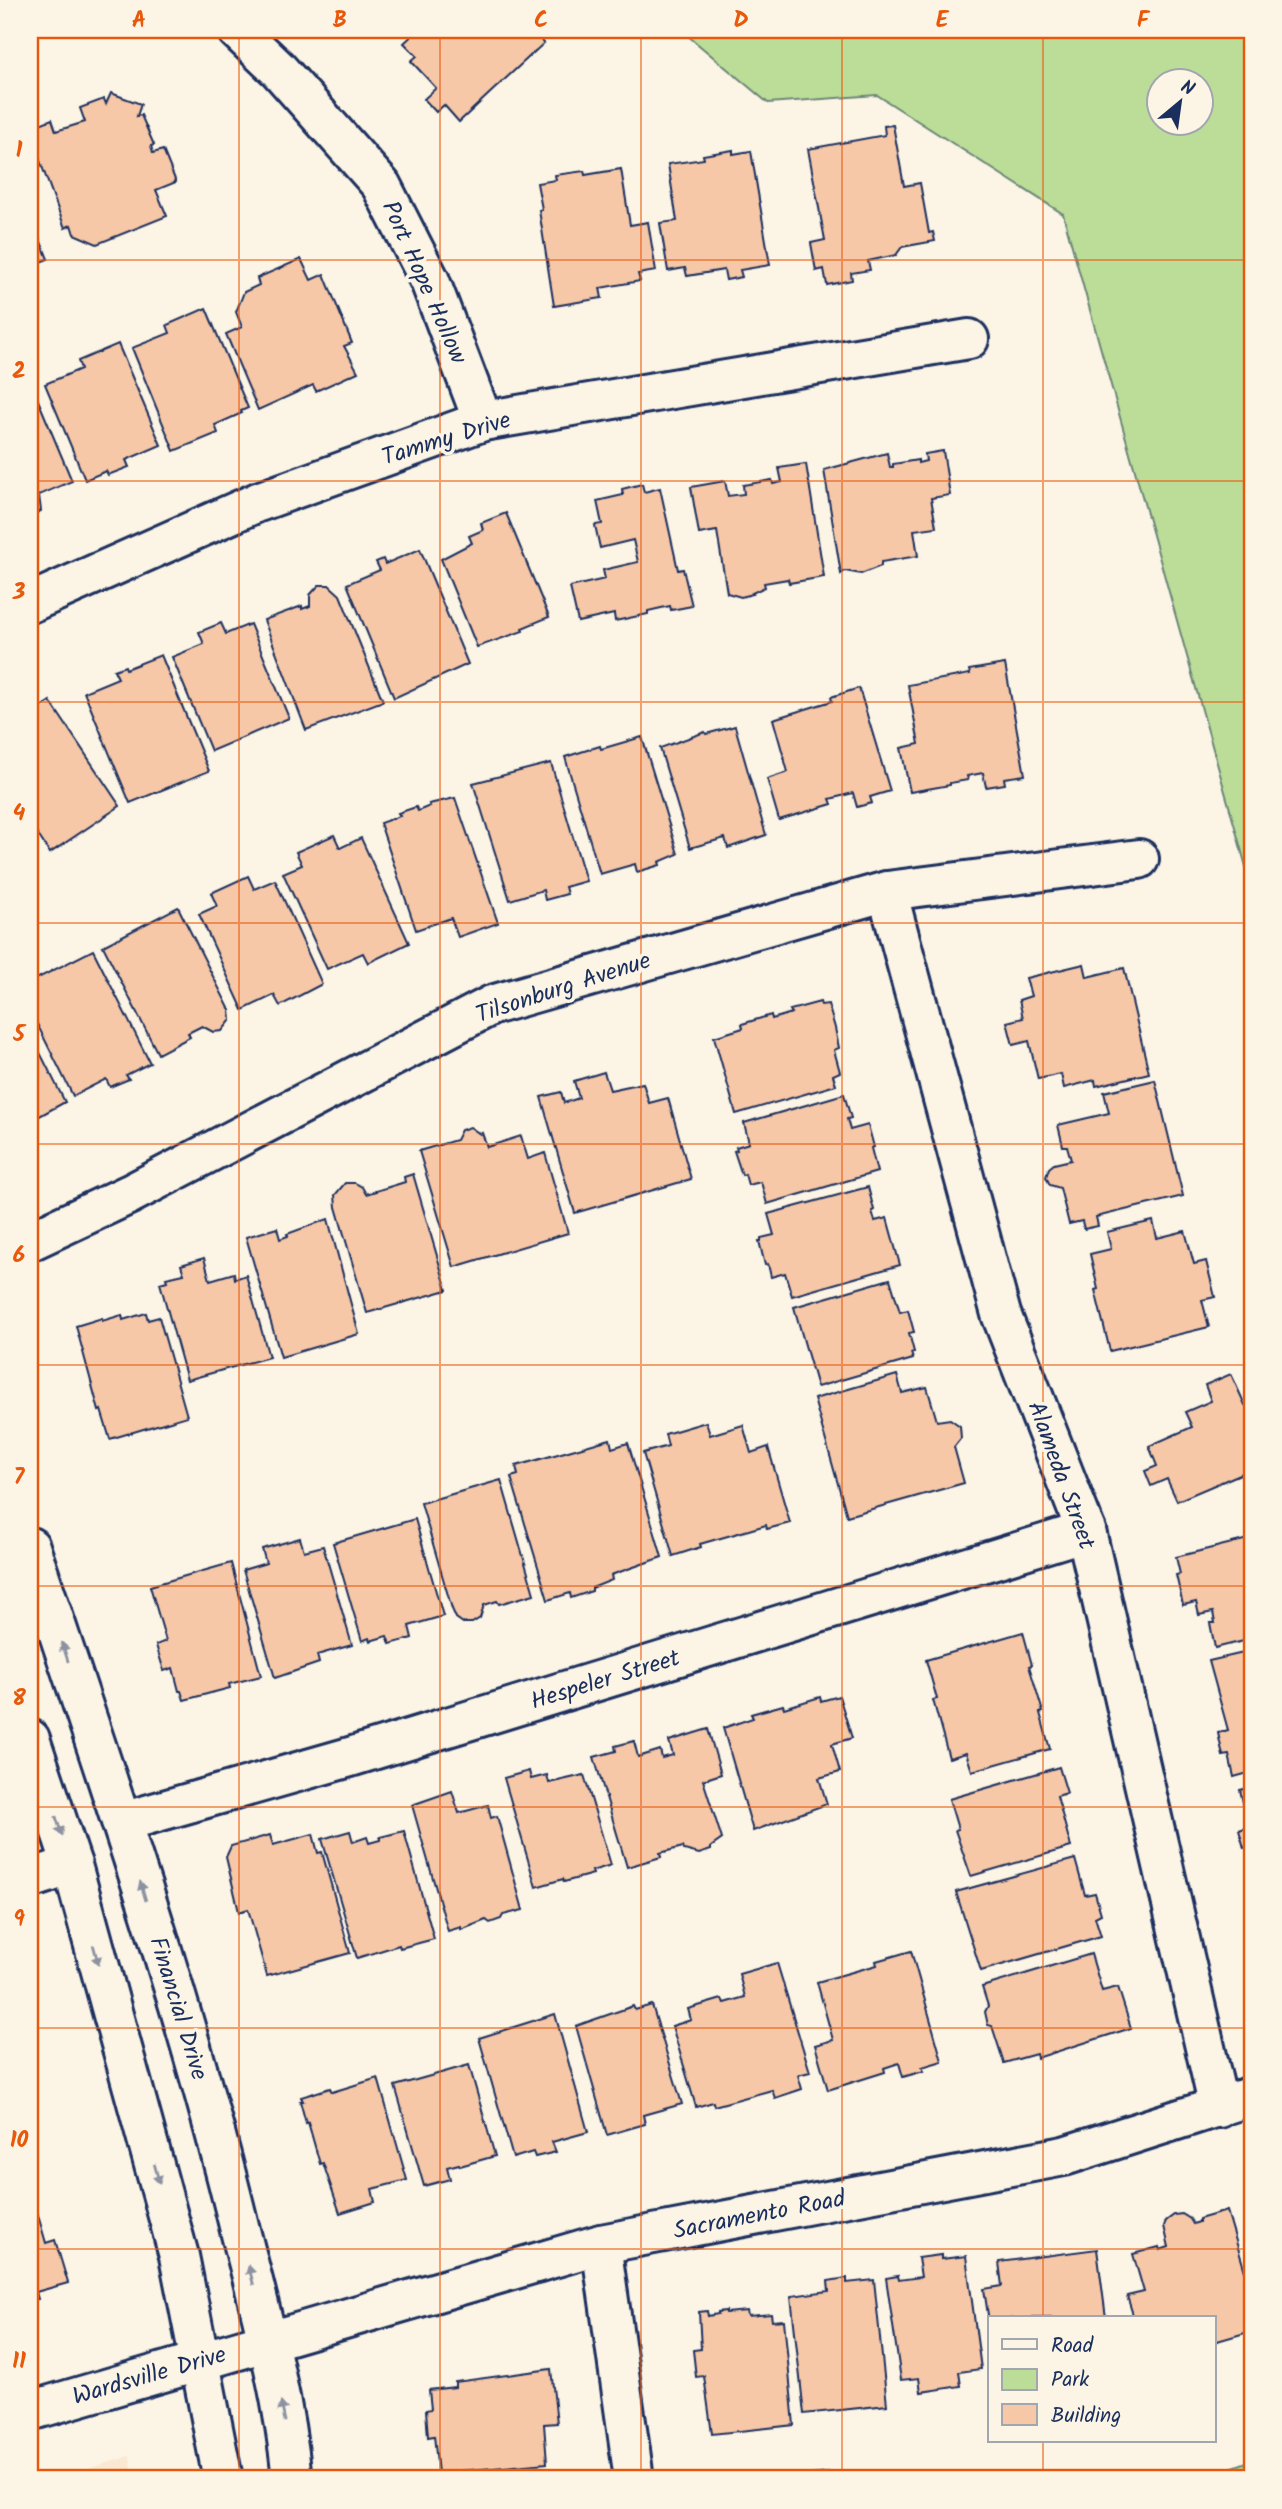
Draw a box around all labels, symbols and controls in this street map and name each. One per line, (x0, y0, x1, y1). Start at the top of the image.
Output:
text: A (132, 3, 146, 39)
text: B (333, 3, 347, 39)
text: C (534, 3, 548, 39)
text: D (733, 3, 749, 39)
text: E (936, 3, 950, 39)
text: F (1137, 3, 1151, 39)
north arrow (1146, 66, 1216, 136)
text: N (1175, 73, 1200, 105)
text: 1 (16, 133, 23, 169)
street label: Port Hope Hollow (370, 195, 477, 371)
text: 2 (12, 354, 26, 390)
street label: Tammy Drive (377, 401, 516, 478)
text: 3 (12, 575, 26, 611)
text: 4 (13, 796, 26, 832)
street label: Tilsonburg Avenue (471, 942, 656, 1035)
text: 5 (12, 1017, 27, 1053)
text: 6 (13, 1238, 25, 1274)
street label: Alameda Street (1016, 1396, 1106, 1556)
text: 7 (14, 1460, 26, 1496)
street label: Hespeler Street (526, 1639, 686, 1722)
one-way arrow (59, 1641, 70, 1662)
text: 8 (12, 1681, 26, 1717)
one-way arrow (54, 1815, 64, 1836)
one-way arrow (138, 1880, 148, 1901)
text: 9 (13, 1902, 25, 1938)
street label: Financial Drive (137, 1932, 218, 2085)
one-way arrow (92, 1945, 102, 1966)
text: 10 (10, 2123, 29, 2159)
one-way arrow (152, 2163, 163, 2185)
street label: Sacramento Road (670, 2179, 850, 2251)
one-way arrow (245, 2263, 256, 2285)
legend (988, 2316, 1216, 2442)
text: Road (1051, 2330, 1094, 2363)
street label: Wardsville Drive (68, 2336, 231, 2417)
text: 11 (12, 2344, 26, 2380)
text: Park (1051, 2364, 1089, 2397)
text: Building (1051, 2400, 1121, 2433)
one-way arrow (277, 2401, 288, 2423)

